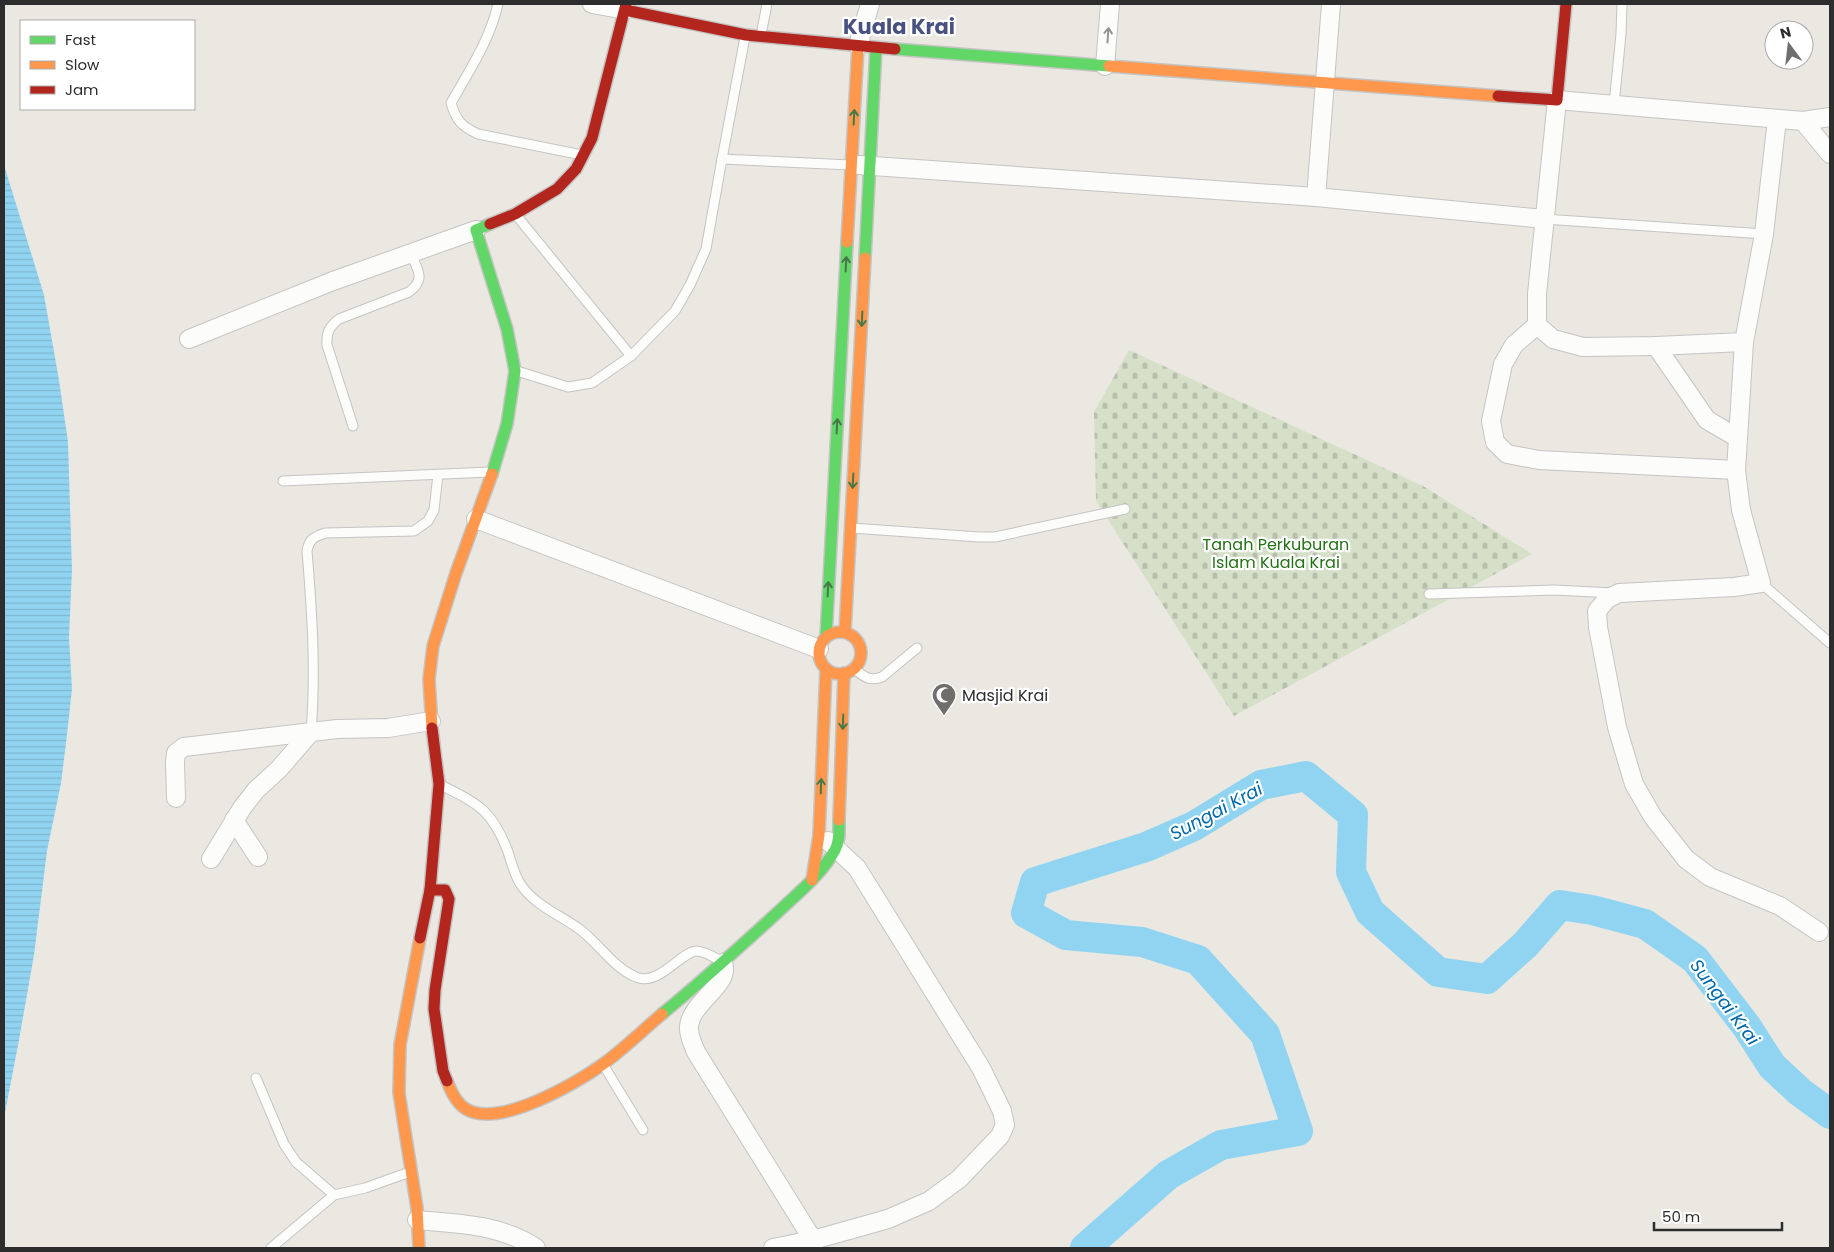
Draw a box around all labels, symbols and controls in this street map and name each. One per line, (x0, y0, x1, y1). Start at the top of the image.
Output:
district label: Kuala Krai (843, 12, 955, 41)
legend (20, 20, 195, 110)
north arrow (1764, 20, 1814, 70)
text: N (1778, 21, 1793, 43)
one-way arrow (1103, 27, 1112, 43)
text: Fast (65, 29, 96, 50)
text: Slow (65, 54, 100, 75)
text: Jam (65, 79, 99, 100)
one-way arrow (849, 109, 858, 125)
one-way arrow (841, 256, 850, 272)
one-way arrow (857, 311, 866, 327)
one-way arrow (833, 419, 842, 435)
one-way arrow (848, 472, 858, 489)
park label: Tanah Perkuburan Islam Kuala Krai (1203, 533, 1349, 574)
one-way arrow (824, 581, 833, 597)
mosque icon: Masjid Krai (931, 682, 957, 716)
place label: Masjid Krai (962, 684, 1048, 707)
one-way arrow (838, 714, 847, 730)
water label: Sungai Krai (1165, 776, 1267, 846)
one-way arrow (817, 779, 826, 795)
water label: Sungai Krai (1684, 954, 1766, 1051)
scale bar (1654, 1200, 1782, 1232)
text: 50 m (1662, 1206, 1700, 1227)

